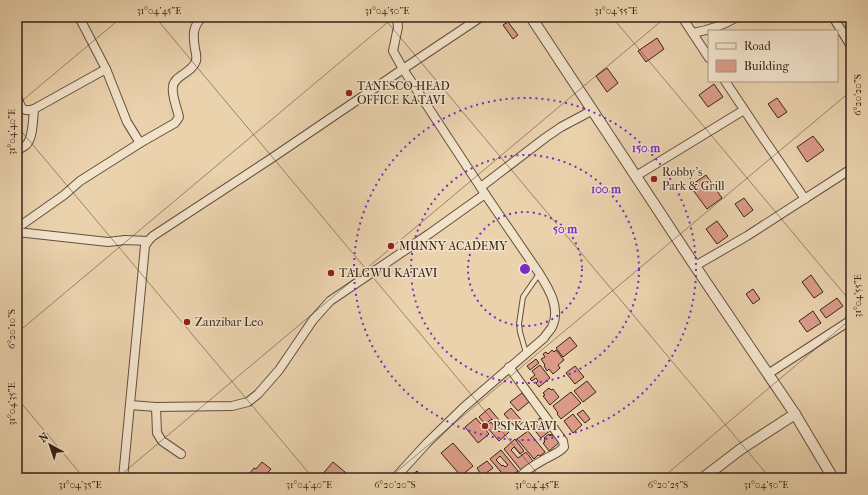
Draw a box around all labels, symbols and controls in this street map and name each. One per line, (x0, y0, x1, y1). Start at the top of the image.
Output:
text: 31°04'45"E (137, 5, 181, 17)
text: 31°04'50"E (365, 5, 409, 17)
text: 31°04'55"E (594, 5, 638, 17)
legend (708, 30, 838, 82)
text: Road (744, 39, 771, 53)
text: Building (744, 59, 789, 73)
text: 6°20'20"S (852, 74, 864, 116)
place label: TANESCO-HEAD OFFICE KATAVI (357, 79, 450, 107)
marker: TANESCO-HEAD OFFICE KATAVI (344, 88, 354, 98)
text: 31°04'40"E (6, 109, 18, 155)
text: 150 m (632, 141, 661, 155)
place label: Robby's Park & Grill (662, 165, 725, 193)
marker: Robby's Park & Grill (649, 174, 659, 184)
text: 100 m (591, 182, 622, 196)
text: 50 m (553, 222, 578, 236)
place label: MUNNY ACADEMY (399, 239, 508, 253)
marker: MUNNY ACADEMY (386, 241, 396, 251)
centre of rings (518, 262, 532, 276)
place label: TALGWU KATAVI (339, 266, 438, 280)
marker: TALGWU KATAVI (326, 268, 336, 278)
text: 31°04'55"E (852, 274, 864, 318)
text: 6°20'10"S (6, 309, 18, 349)
place label: Zanzibar Leo (195, 315, 263, 329)
marker: Zanzibar Leo (182, 317, 192, 327)
text: 31°04'35"E (6, 382, 18, 426)
place label: PSI KATAVI (493, 419, 558, 433)
marker: PSI KATAVI (480, 421, 490, 431)
north arrow (30, 425, 70, 465)
text: N (37, 430, 52, 445)
text: 31°04'35"E (58, 479, 102, 491)
text: 31°04'40"E (286, 479, 332, 491)
text: 6°20'20"S (374, 479, 416, 491)
text: 31°04'45"E (515, 479, 559, 491)
text: 6°20'25"S (648, 479, 688, 491)
text: 31°04'50"E (744, 479, 788, 491)

